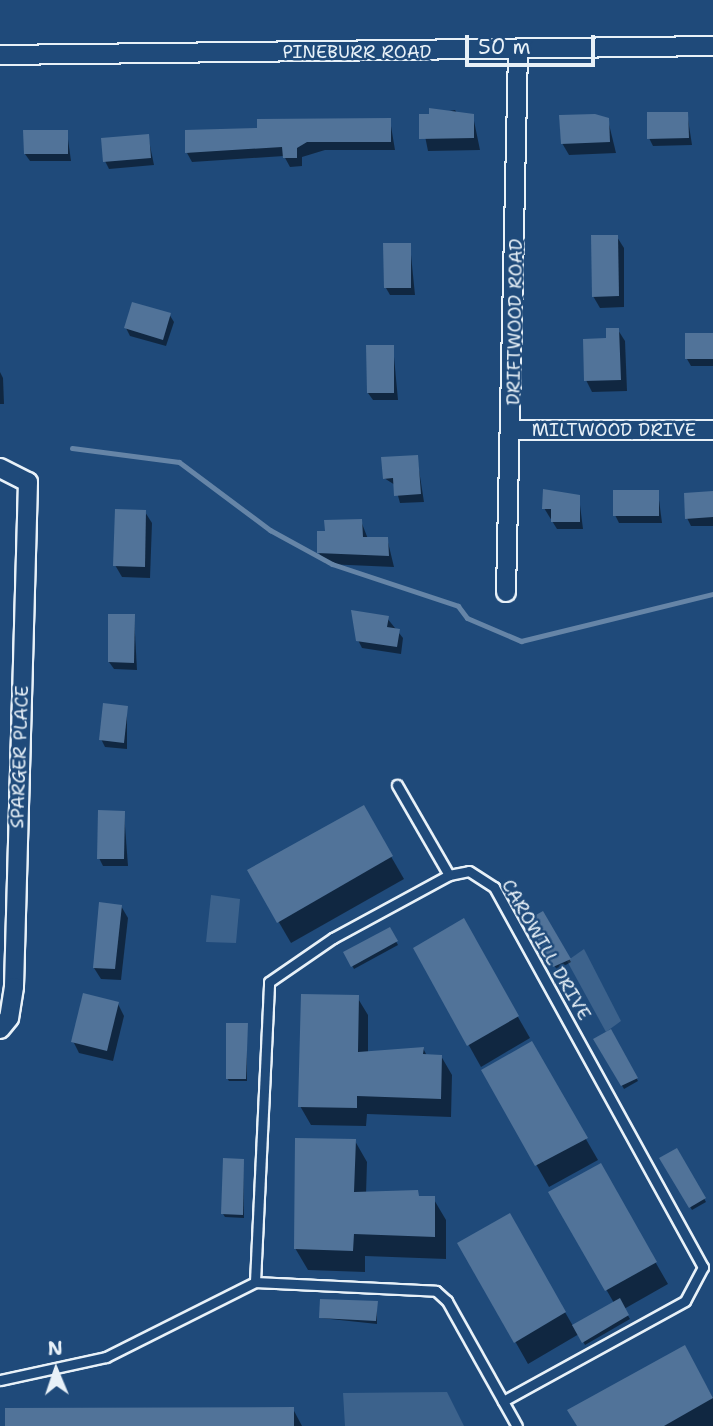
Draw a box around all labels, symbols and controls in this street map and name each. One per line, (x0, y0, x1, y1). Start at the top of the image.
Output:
scale bar (468, 21, 598, 65)
text: 50 m (478, 33, 531, 61)
street label: PINEBURR ROAD (283, 41, 431, 63)
street label: DRIFTWOOD ROAD (503, 239, 527, 405)
street label: MILTWOOD DRIVE (532, 419, 696, 441)
street label: SPARGER PLACE (7, 685, 33, 829)
street label: CAROWILL DRIVE (497, 876, 595, 1024)
north arrow (21, 1335, 91, 1405)
text: N (47, 1336, 63, 1361)

